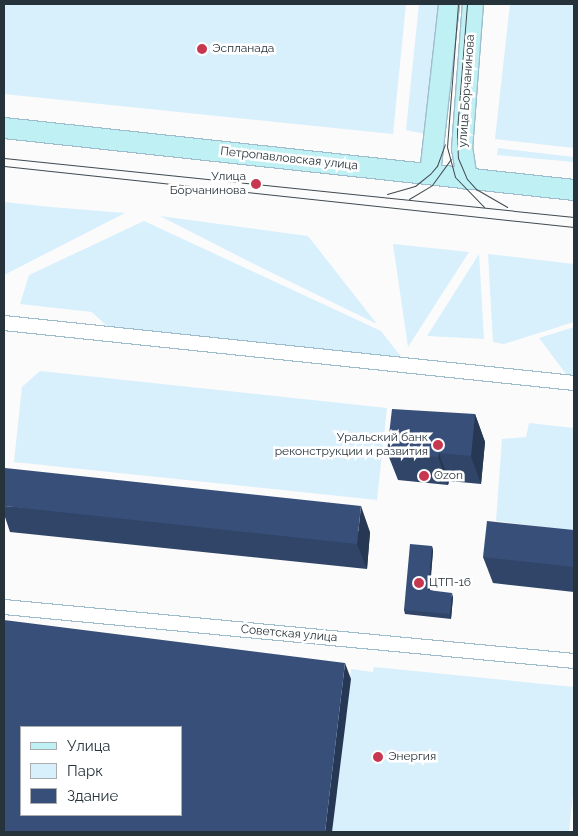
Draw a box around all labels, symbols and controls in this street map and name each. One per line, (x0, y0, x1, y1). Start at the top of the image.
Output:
street label: улица Борчанинова (456, 34, 478, 148)
place label: Эспланада (212, 42, 274, 56)
marker: Эспланада (196, 43, 208, 55)
street label: Петропавловская улица (219, 145, 359, 173)
place label: Улица Борчанинова (170, 170, 246, 198)
marker: Улица Борчанинова (250, 178, 262, 190)
place label: Уральский банк реконструкции и развития (275, 431, 428, 459)
marker: Уральский банк реконструкции и развития (432, 439, 444, 451)
place label: Ozon (434, 469, 463, 483)
marker: Ozon (418, 470, 430, 482)
place label: ЦТП-16 (429, 576, 471, 590)
marker: ЦТП-16 (413, 577, 425, 589)
street label: Советская улица (240, 623, 338, 645)
legend (20, 726, 182, 816)
text: Улица (67, 737, 111, 755)
place label: Энергия (388, 750, 436, 764)
marker: Энергия (372, 751, 384, 763)
text: Парк (67, 762, 103, 780)
text: Здание (67, 787, 118, 805)

